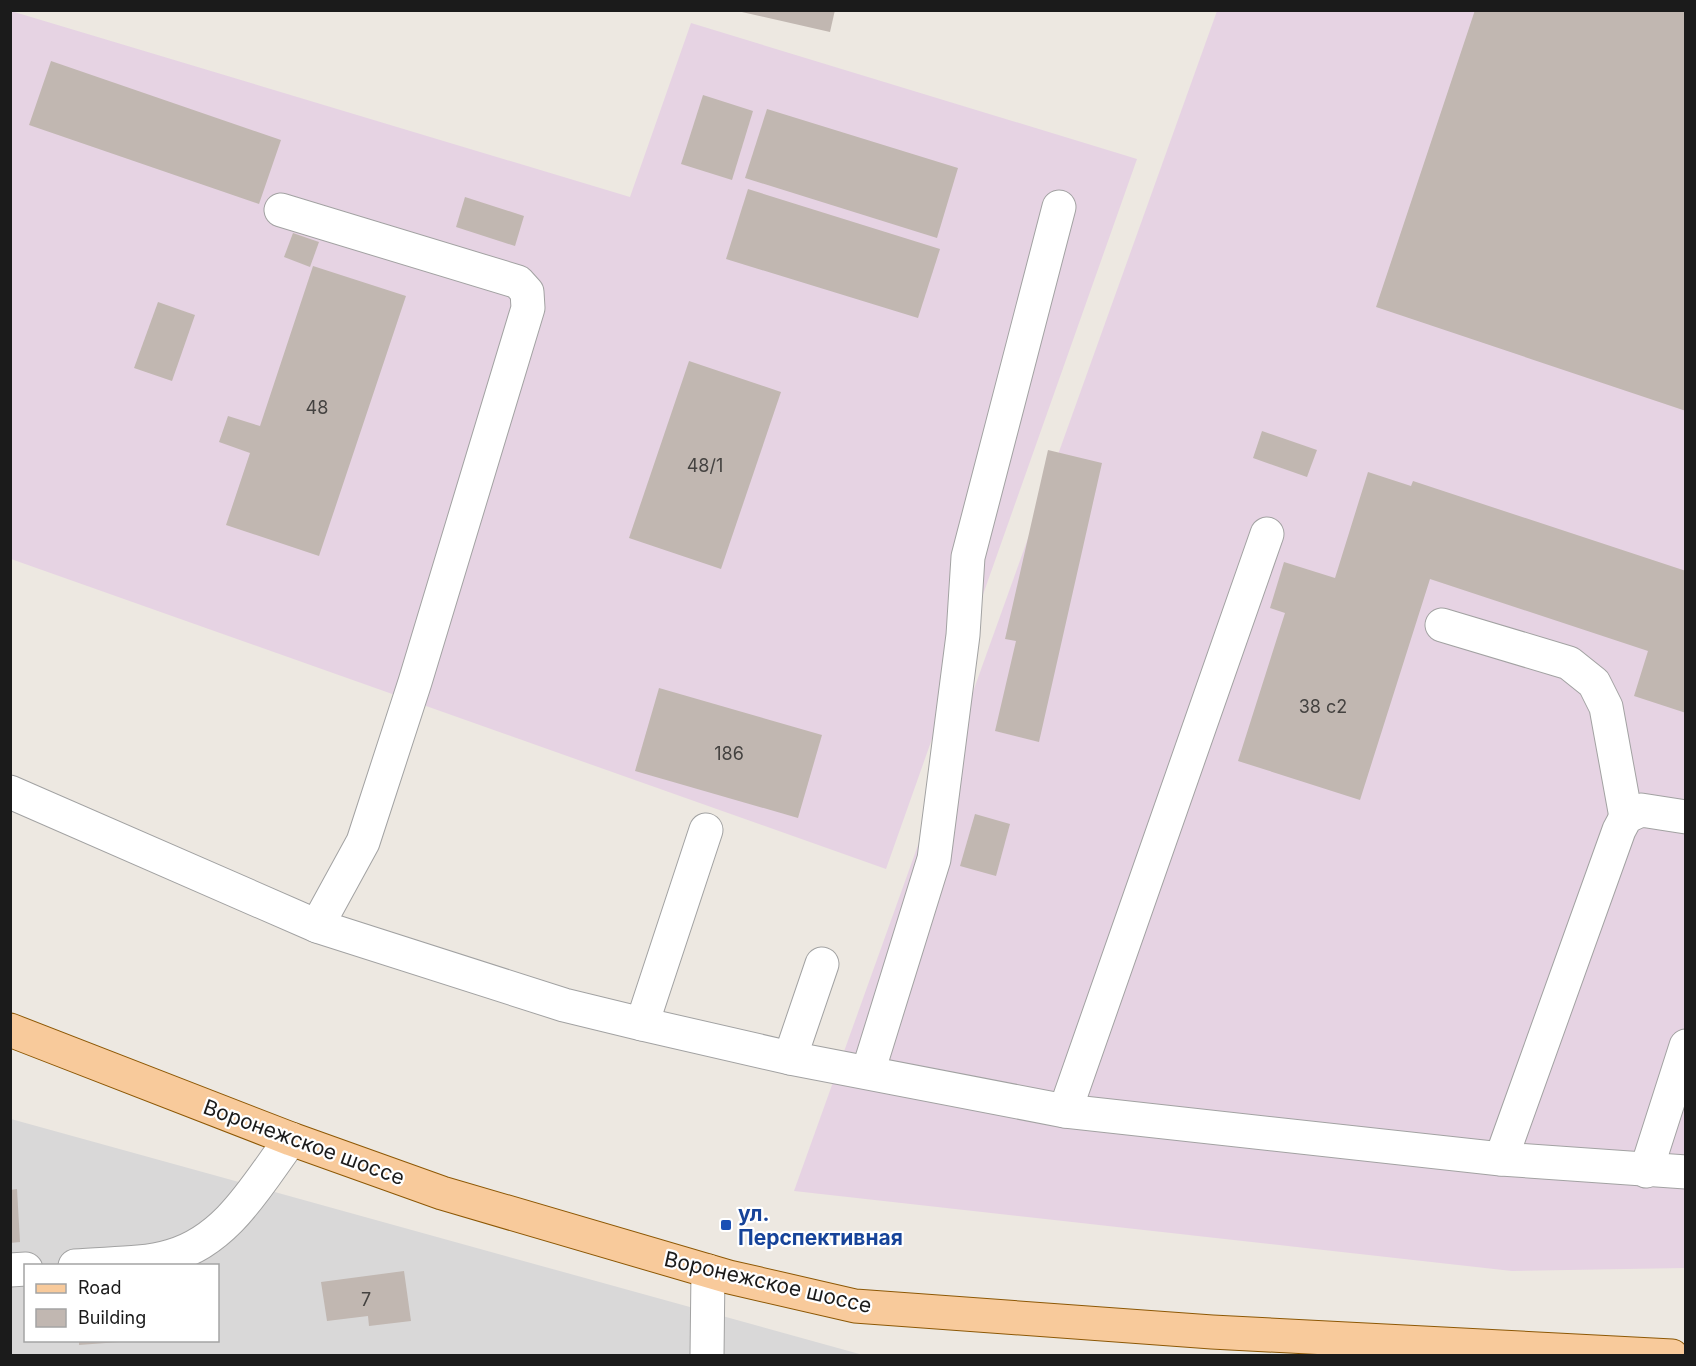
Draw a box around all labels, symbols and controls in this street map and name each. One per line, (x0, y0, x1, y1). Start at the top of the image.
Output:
house number: 48 (306, 397, 328, 418)
house number: 48/1 (687, 455, 723, 476)
house number: 38 с2 (1299, 696, 1347, 717)
house number: 186 (714, 743, 744, 764)
street label: Воронежское шоссе (200, 1094, 408, 1190)
place label: ул. Перспективная (738, 1201, 903, 1250)
marker: ул. Перспективная (719, 1218, 733, 1232)
street label: Воронежское шоссе (662, 1246, 874, 1318)
legend (24, 1264, 219, 1342)
text: Road (78, 1277, 121, 1298)
house number: 7 (361, 1289, 371, 1310)
text: Building (78, 1307, 146, 1328)

